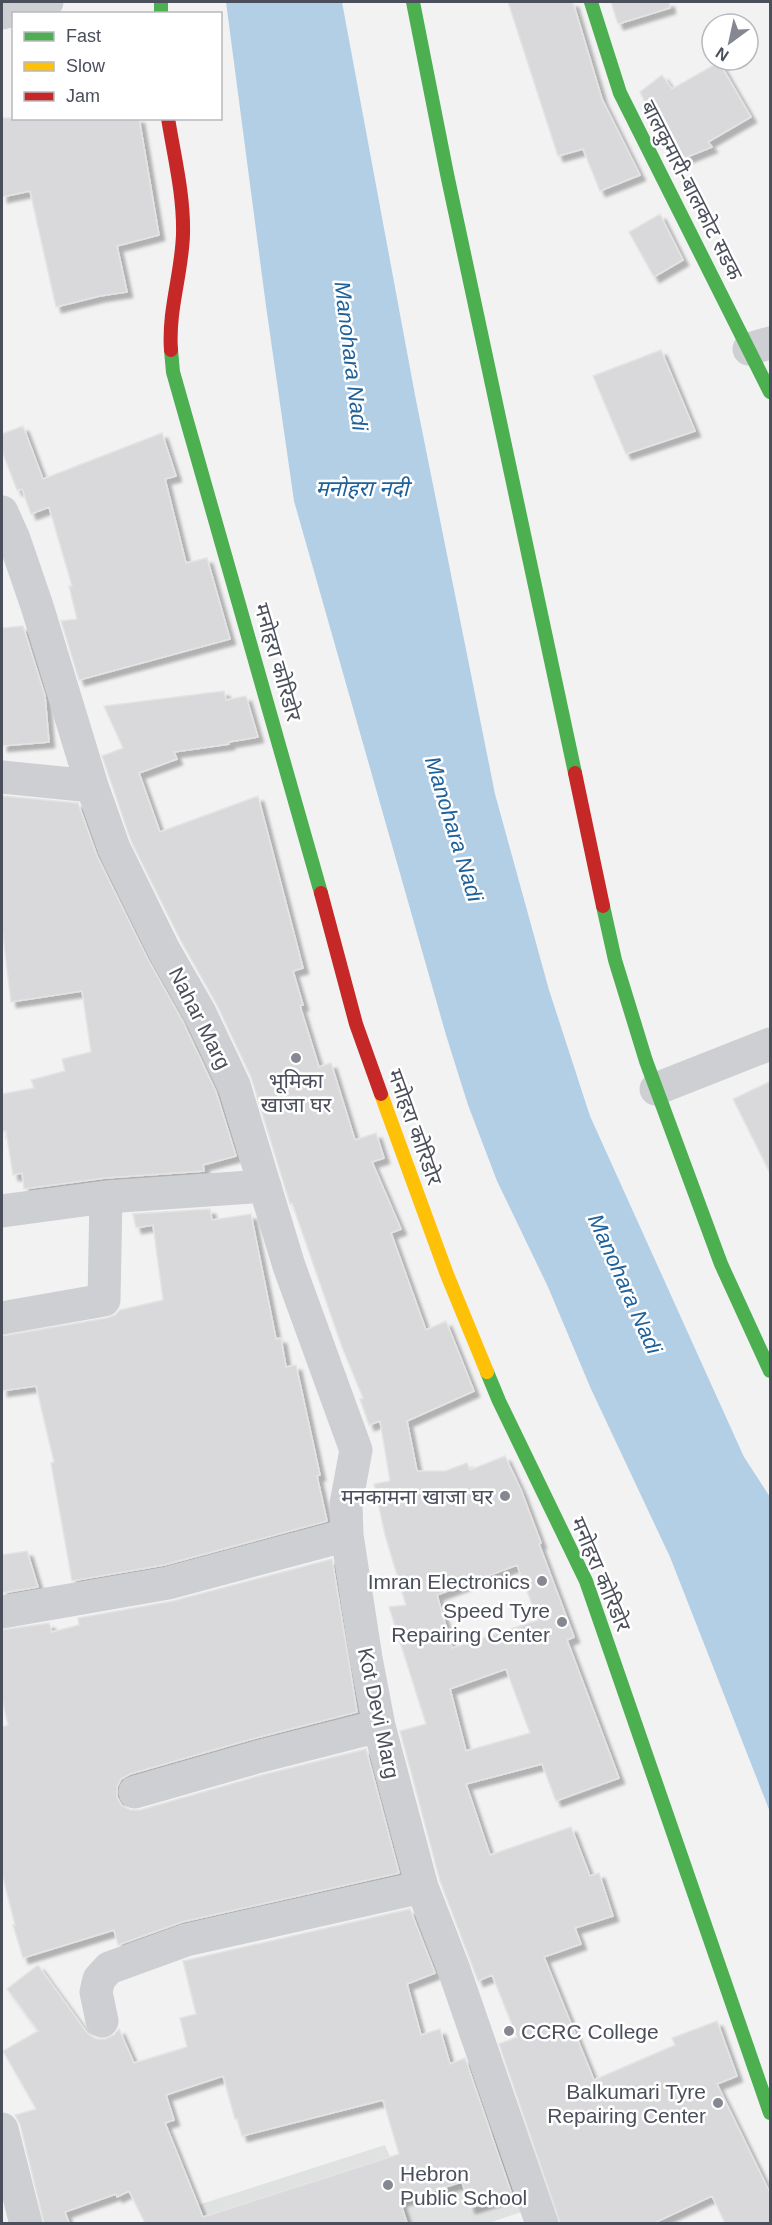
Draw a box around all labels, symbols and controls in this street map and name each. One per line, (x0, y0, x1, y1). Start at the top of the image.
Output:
legend (12, 12, 222, 120)
north arrow (700, 12, 760, 72)
text: Fast (66, 26, 101, 46)
text: N (713, 44, 732, 64)
text: Slow (66, 56, 106, 76)
text: Jam (66, 86, 100, 106)
street label: बालकुमारी-बालकोट सडक (635, 97, 748, 285)
water label: Manohara Nadi (329, 280, 373, 433)
water label: मनोहरा नदी (315, 476, 413, 501)
street label: मनोहरा कोरिडोर (250, 600, 306, 724)
water label: Manohara Nadi (420, 753, 488, 906)
street label: Nahar Marg (165, 963, 235, 1073)
marker: भूमिका खाजा घर (289, 1051, 303, 1065)
street label: मनोहरा कोरिडोर (383, 1066, 447, 1188)
place label: भूमिका खाजा घर (261, 1069, 332, 1116)
water label: Manohara Nadi (583, 1210, 667, 1359)
place label: मनकामना खाजा घर (341, 1485, 493, 1508)
marker: मनकामना खाजा घर (498, 1489, 512, 1503)
street label: मनोहरा कोरिडोर (567, 1514, 635, 1635)
place label: Imran Electronics (368, 1570, 530, 1593)
marker: Imran Electronics (535, 1574, 549, 1588)
place label: Speed Tyre Repairing Center (391, 1599, 550, 1646)
marker: Speed Tyre Repairing Center (555, 1615, 569, 1629)
street label: Kot Devi Marg (354, 1646, 404, 1780)
place label: CCRC College (521, 2020, 659, 2043)
marker: CCRC College (502, 2024, 516, 2038)
place label: Balkumari Tyre Repairing Center (547, 2080, 706, 2127)
marker: Balkumari Tyre Repairing Center (711, 2096, 725, 2110)
place label: Hebron Public School (400, 2162, 527, 2209)
marker: Hebron Public School (381, 2178, 395, 2192)

